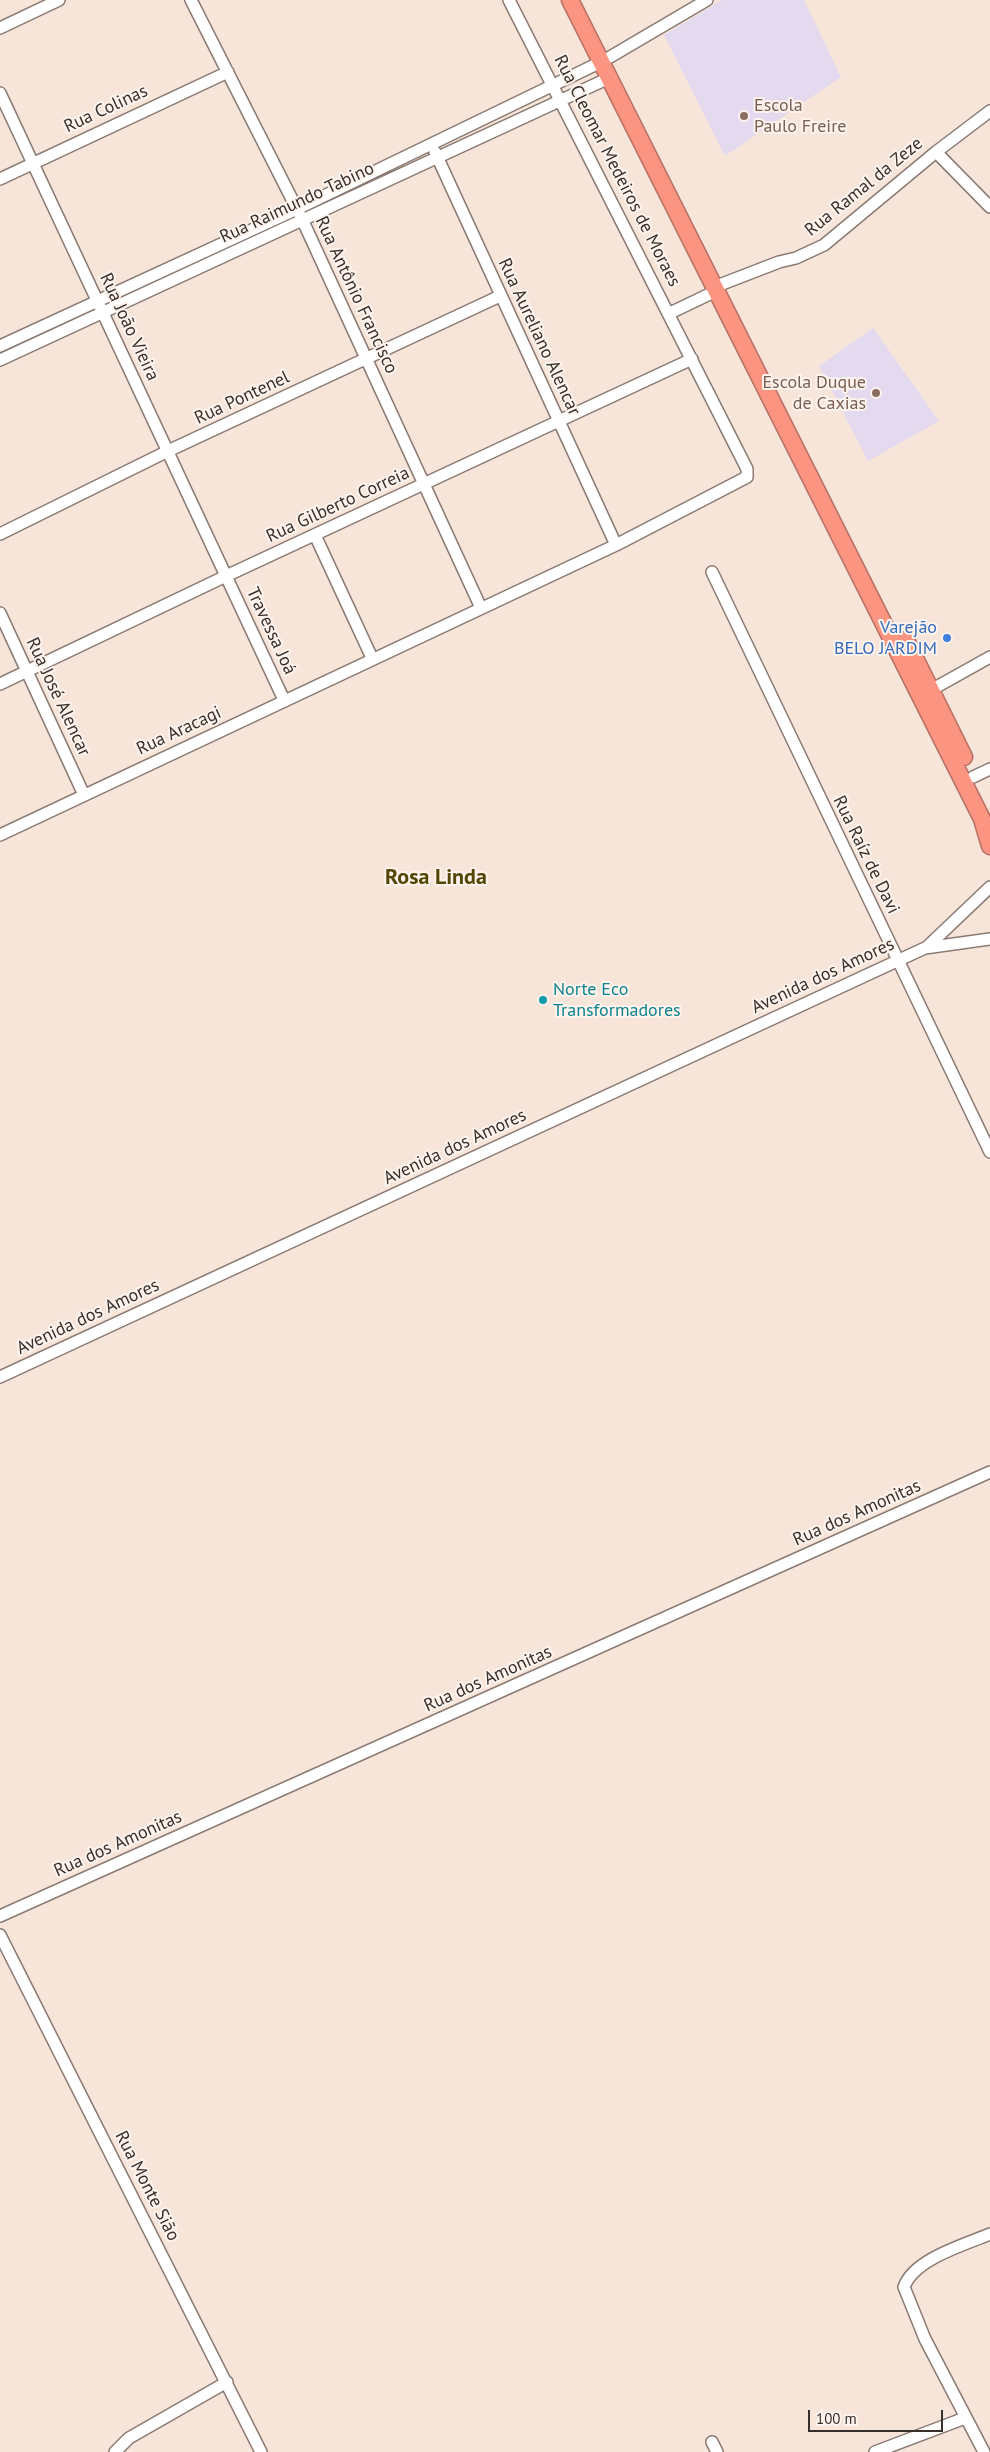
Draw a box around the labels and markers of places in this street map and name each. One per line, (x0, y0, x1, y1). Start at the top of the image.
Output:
place label: Escola Paulo Freire (754, 95, 846, 138)
marker: Escola Paulo Freire (738, 110, 750, 122)
place label: Escola Duque de Caxias (762, 372, 866, 414)
marker: Escola Duque de Caxias (870, 387, 882, 399)
place label: Varejão BELO JARDIM (834, 617, 937, 660)
marker: Varejão BELO JARDIM (941, 632, 953, 644)
place label: Norte Eco Transformadores (553, 979, 681, 1022)
marker: Norte Eco Transformadores (537, 994, 549, 1006)

